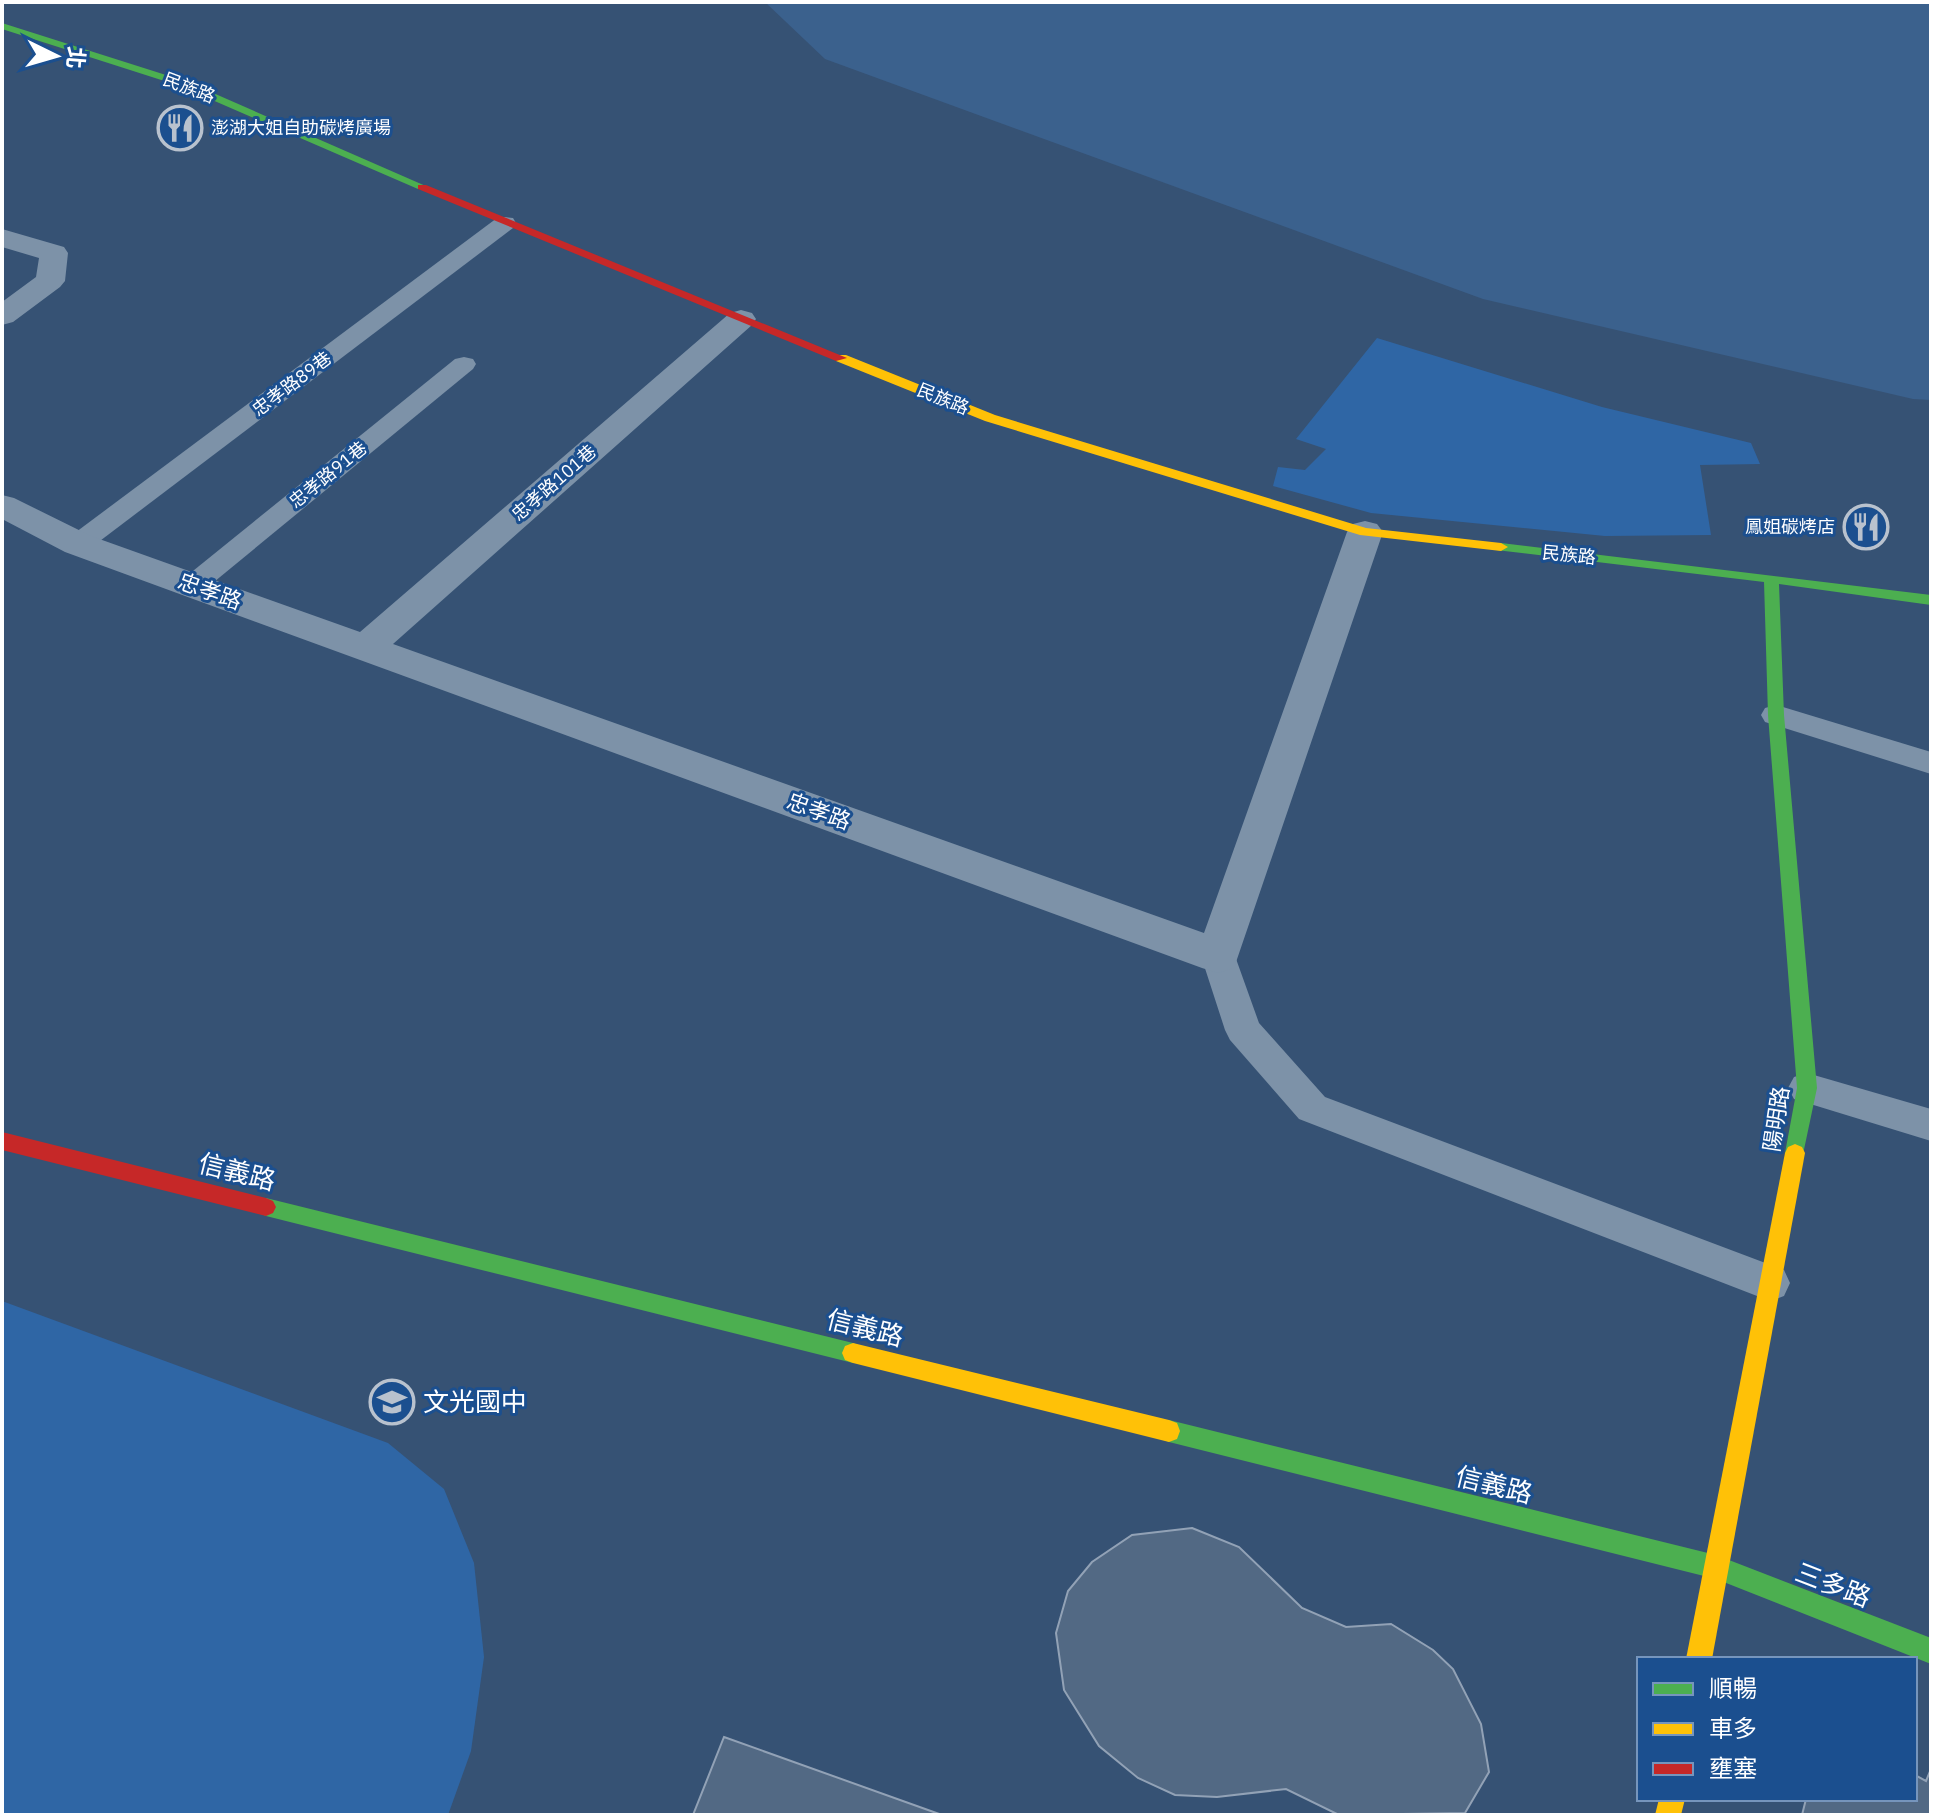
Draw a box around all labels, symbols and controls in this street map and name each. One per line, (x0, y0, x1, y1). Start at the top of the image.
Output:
north arrow (16, 16, 96, 96)
text: 北 (61, 46, 92, 70)
street label: 民族路 (160, 67, 219, 108)
restaurant icon: 澎湖大姐自助碳烤廣場 (156, 104, 204, 152)
place label: 澎湖大姐自助碳烤廣場 (211, 116, 391, 139)
street label: 忠孝路89巷 (247, 346, 336, 421)
street label: 民族路 (914, 378, 973, 419)
street label: 忠孝路91巷 (284, 436, 371, 513)
street label: 忠孝路101巷 (507, 440, 601, 526)
restaurant icon: 鳳姐碳烤店 (1842, 503, 1890, 551)
place label: 鳳姐碳烤店 (1745, 515, 1835, 538)
street label: 民族路 (1541, 540, 1597, 569)
street label: 忠孝路 (174, 566, 246, 615)
street label: 忠孝路 (783, 786, 855, 835)
street label: 陽明路 (1756, 1084, 1795, 1154)
street label: 信義路 (195, 1145, 279, 1197)
street label: 信義路 (823, 1301, 907, 1353)
school or university icon: 文光國中 (368, 1378, 416, 1426)
place label: 文光國中 (423, 1384, 527, 1418)
street label: 信義路 (1452, 1458, 1536, 1510)
street label: 三多路 (1791, 1554, 1876, 1614)
legend (1637, 1657, 1917, 1801)
text: 順暢 (1709, 1672, 1757, 1704)
text: 車多 (1709, 1712, 1757, 1744)
text: 壅塞 (1709, 1752, 1757, 1784)

